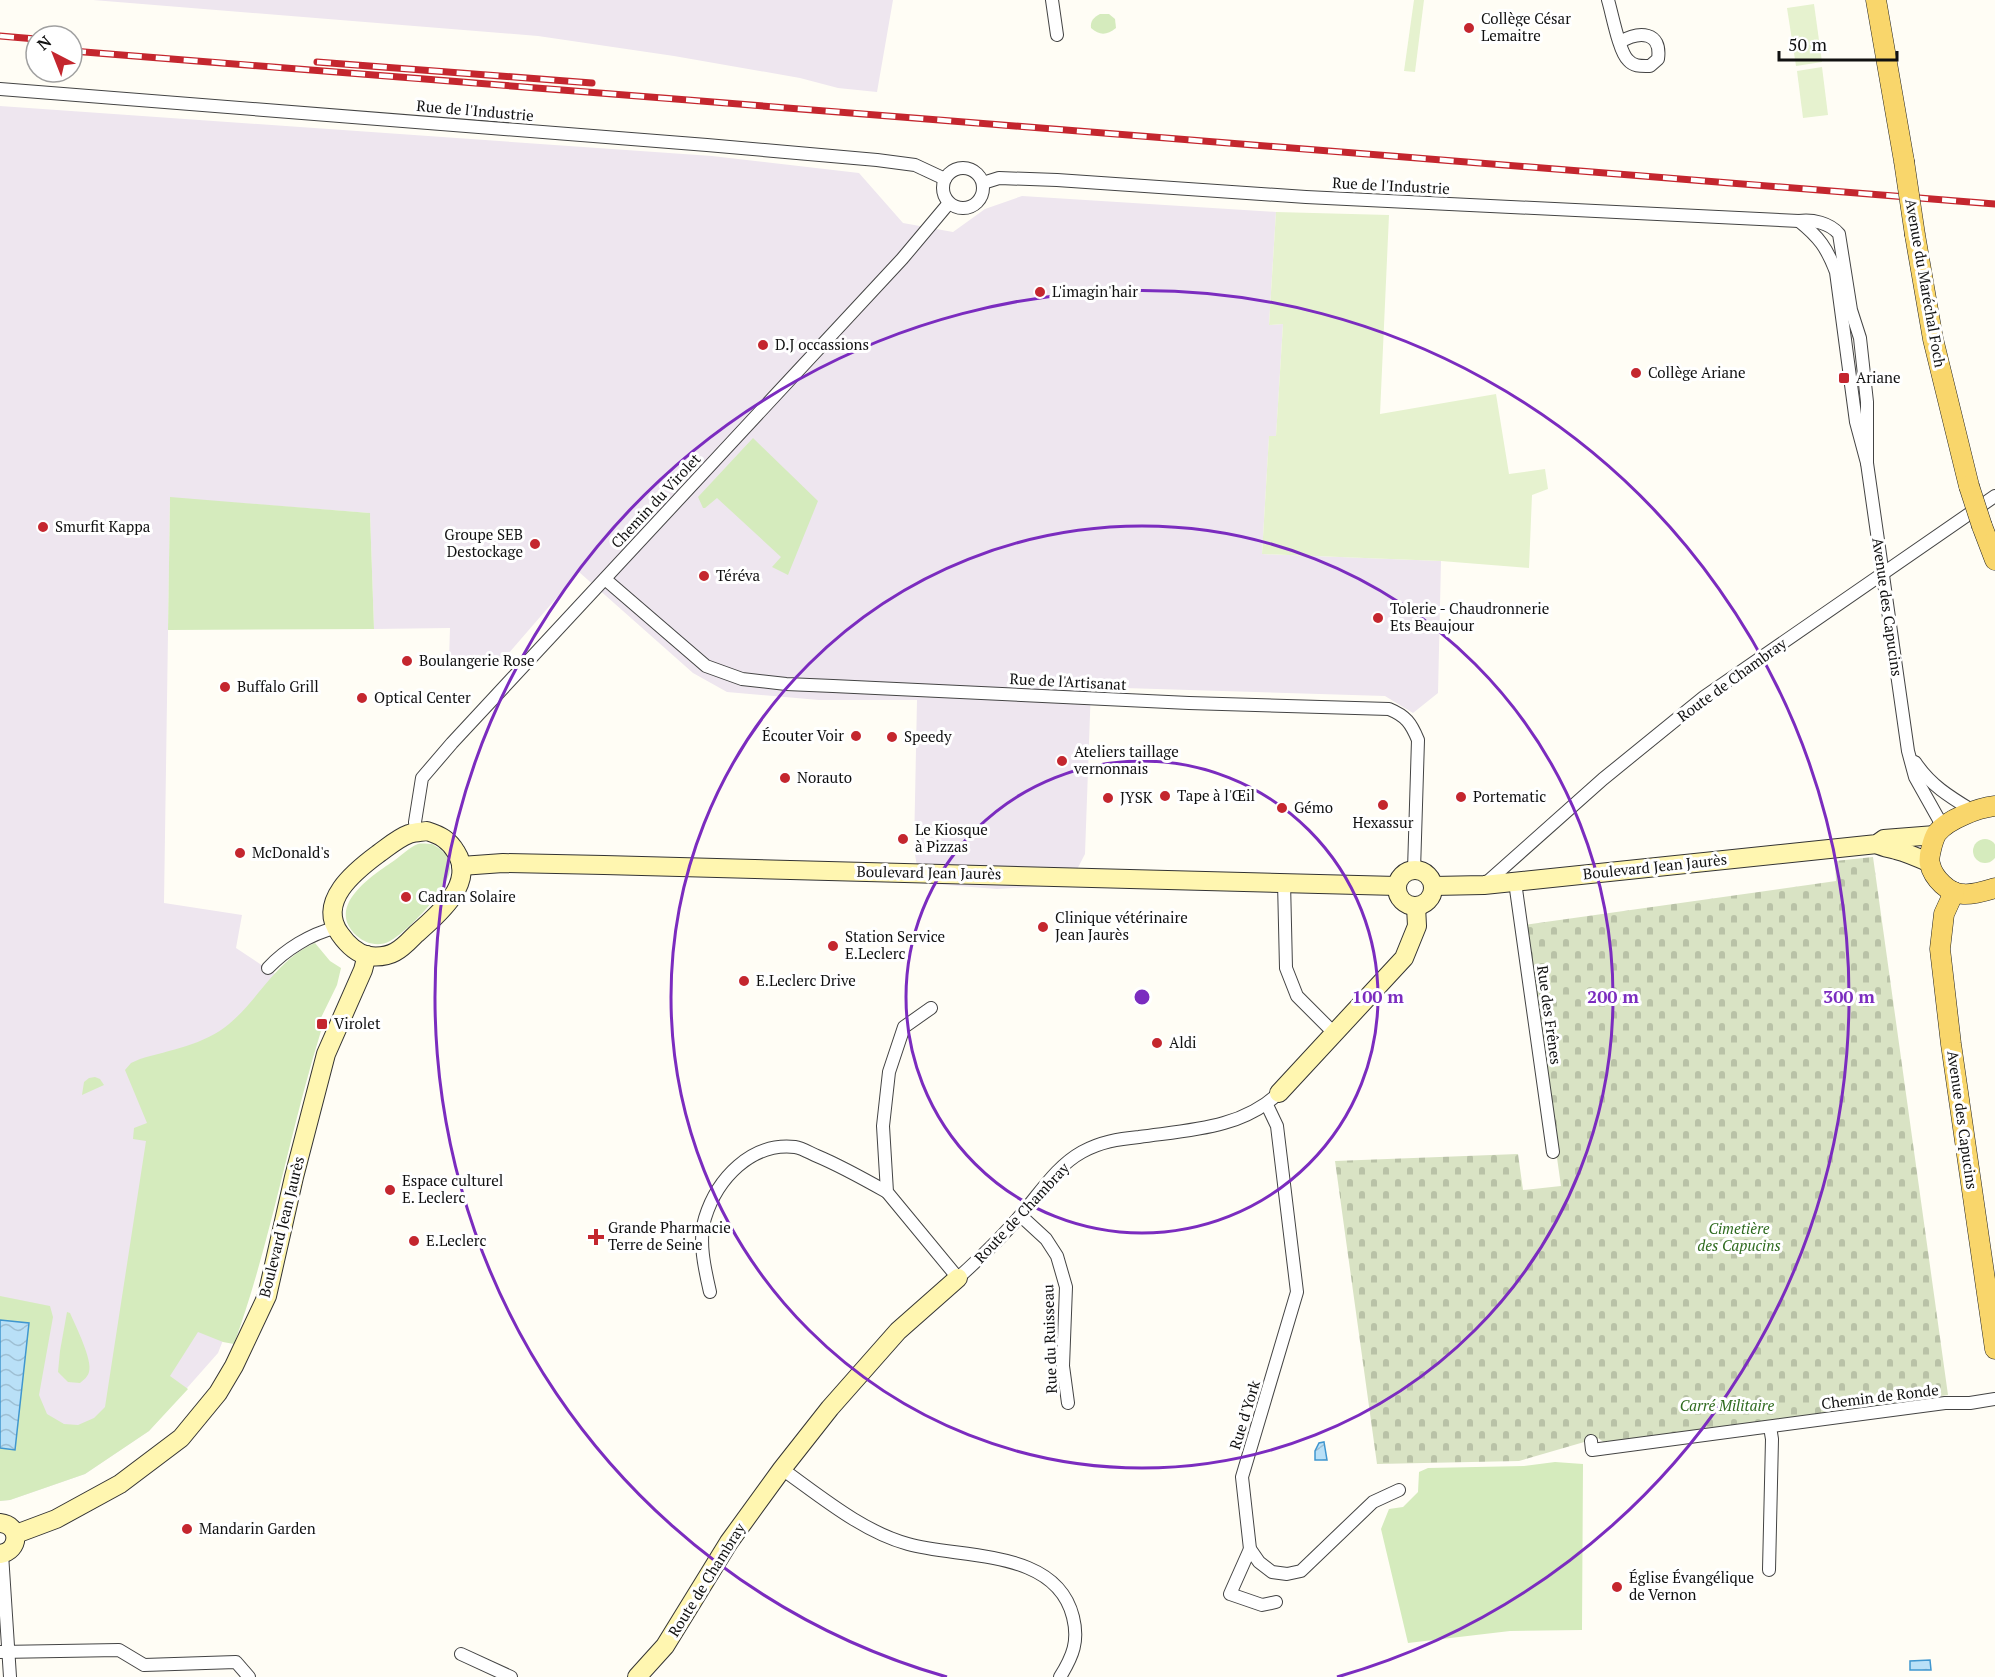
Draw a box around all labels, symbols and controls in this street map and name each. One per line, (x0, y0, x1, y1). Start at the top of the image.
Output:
place label: Collège César Lemaitre (1481, 8, 1571, 45)
marker: Collège César Lemaitre (1462, 21, 1476, 35)
north arrow (24, 24, 84, 84)
scale bar (1779, 24, 1898, 62)
text: N (32, 31, 56, 55)
text: 50 m (1788, 32, 1828, 56)
street label: Rue de l'Industrie (416, 95, 535, 125)
street label: Rue de l'Industrie (1332, 172, 1450, 198)
street label: Avenue du Maréchal Foch (1901, 197, 1951, 369)
place label: L'imagin'hair (1052, 281, 1138, 301)
marker: L'imagin'hair (1033, 285, 1047, 299)
place label: D.J occassions (775, 334, 869, 354)
marker: D.J occassions (756, 338, 770, 352)
place label: Collège Ariane (1648, 362, 1746, 382)
marker: Collège Ariane (1629, 366, 1643, 380)
place label: Ariane (1856, 367, 1901, 387)
marker: Ariane (1837, 371, 1851, 385)
street label: Chemin du Virolet (606, 448, 705, 552)
place label: Smurfit Kappa (55, 516, 151, 536)
marker: Smurfit Kappa (36, 520, 50, 534)
place label: Groupe SEB Destockage (444, 524, 523, 561)
street label: Avenue des Capucins (1868, 536, 1908, 678)
marker: Groupe SEB Destockage (528, 537, 542, 551)
place label: Téréva (716, 565, 761, 585)
marker: Téréva (697, 569, 711, 583)
place label: Tolerie - Chaudronnerie Ets Beaujour (1390, 598, 1549, 635)
marker: Tolerie - Chaudronnerie Ets Beaujour (1371, 611, 1385, 625)
street label: Route de Chambray (1673, 632, 1790, 726)
place label: Boulangerie Rose (419, 650, 535, 670)
marker: Boulangerie Rose (400, 654, 414, 668)
street label: Rue de l'Artisanat (1009, 668, 1127, 694)
place label: Buffalo Grill (237, 676, 319, 696)
marker: Buffalo Grill (218, 680, 232, 694)
place label: Optical Center (374, 687, 471, 707)
marker: Optical Center (355, 691, 369, 705)
place label: Écouter Voir (762, 725, 844, 745)
place label: Speedy (904, 726, 952, 746)
marker: Écouter Voir (849, 729, 863, 743)
marker: Speedy (885, 730, 899, 744)
place label: Ateliers taillage vernonnais (1073, 741, 1179, 778)
marker: Ateliers taillage vernonnais (1055, 754, 1069, 768)
place label: Norauto (797, 767, 852, 787)
marker: Norauto (778, 771, 792, 785)
place label: Tape à l'Œil (1177, 785, 1255, 805)
place label: Portematic (1473, 786, 1546, 806)
place label: JYSK (1120, 787, 1153, 807)
marker: Tape à l'Œil (1158, 789, 1172, 803)
marker: Portematic (1454, 790, 1468, 804)
marker: JYSK (1101, 791, 1115, 805)
place label: Gémo (1294, 797, 1333, 817)
marker: Hexassur (1376, 798, 1390, 812)
marker: Gémo (1275, 801, 1289, 815)
place label: Hexassur (1353, 812, 1414, 832)
place label: Le Kiosque à Pizzas (915, 819, 988, 856)
marker: Le Kiosque à Pizzas (896, 832, 910, 846)
place label: McDonald's (252, 842, 330, 862)
marker: McDonald's (233, 846, 247, 860)
street label: Boulevard Jean Jaurès (1582, 848, 1728, 884)
street label: Boulevard Jean Jaurès (856, 861, 1002, 883)
place label: Cadran Solaire (418, 886, 516, 906)
marker: Cadran Solaire (399, 890, 413, 904)
place label: Clinique vétérinaire Jean Jaurès (1055, 907, 1188, 944)
marker: Clinique vétérinaire Jean Jaurès (1036, 920, 1050, 934)
place label: Station Service E.Leclerc (845, 926, 945, 963)
marker: Station Service E.Leclerc (826, 939, 840, 953)
street label: Rue des Frênes (1533, 964, 1567, 1066)
place label: E.Leclerc Drive (756, 970, 856, 990)
marker: E.Leclerc Drive (737, 974, 751, 988)
text: 100 m (1352, 984, 1404, 1008)
text: 200 m (1587, 984, 1639, 1008)
text: 300 m (1823, 984, 1875, 1008)
centre of rings (1132, 987, 1152, 1007)
place label: Virolet (334, 1013, 381, 1033)
marker: Virolet (315, 1017, 329, 1031)
place label: Aldi (1169, 1032, 1197, 1052)
marker: Aldi (1150, 1036, 1164, 1050)
street label: Avenue des Capucins (1943, 1049, 1983, 1191)
street label: Boulevard Jean Jaurès (254, 1154, 308, 1299)
street label: Route de Chambray (969, 1157, 1073, 1267)
place label: Espace culturel E. Leclerc (402, 1170, 503, 1207)
marker: Espace culturel E. Leclerc (383, 1183, 397, 1197)
place label: Grande Pharmacie Terre de Seine (608, 1217, 731, 1254)
park label: Cimetière des Capucins (1697, 1218, 1781, 1255)
place label: E.Leclerc (426, 1230, 487, 1250)
marker: Grande Pharmacie Terre de Seine (589, 1230, 603, 1244)
marker: E.Leclerc (407, 1234, 421, 1248)
street label: Rue du Ruisseau (1037, 1284, 1061, 1394)
street label: Rue d'York (1224, 1378, 1264, 1452)
street label: Chemin de Ronde (1820, 1379, 1940, 1413)
park label: Carré Militaire (1680, 1395, 1774, 1415)
place label: Mandarin Garden (199, 1518, 316, 1538)
street label: Route de Chambray (663, 1518, 749, 1640)
marker: Mandarin Garden (180, 1522, 194, 1536)
place label: Église Évangélique de Vernon (1629, 1567, 1754, 1604)
marker: Église Évangélique de Vernon (1610, 1580, 1624, 1594)

